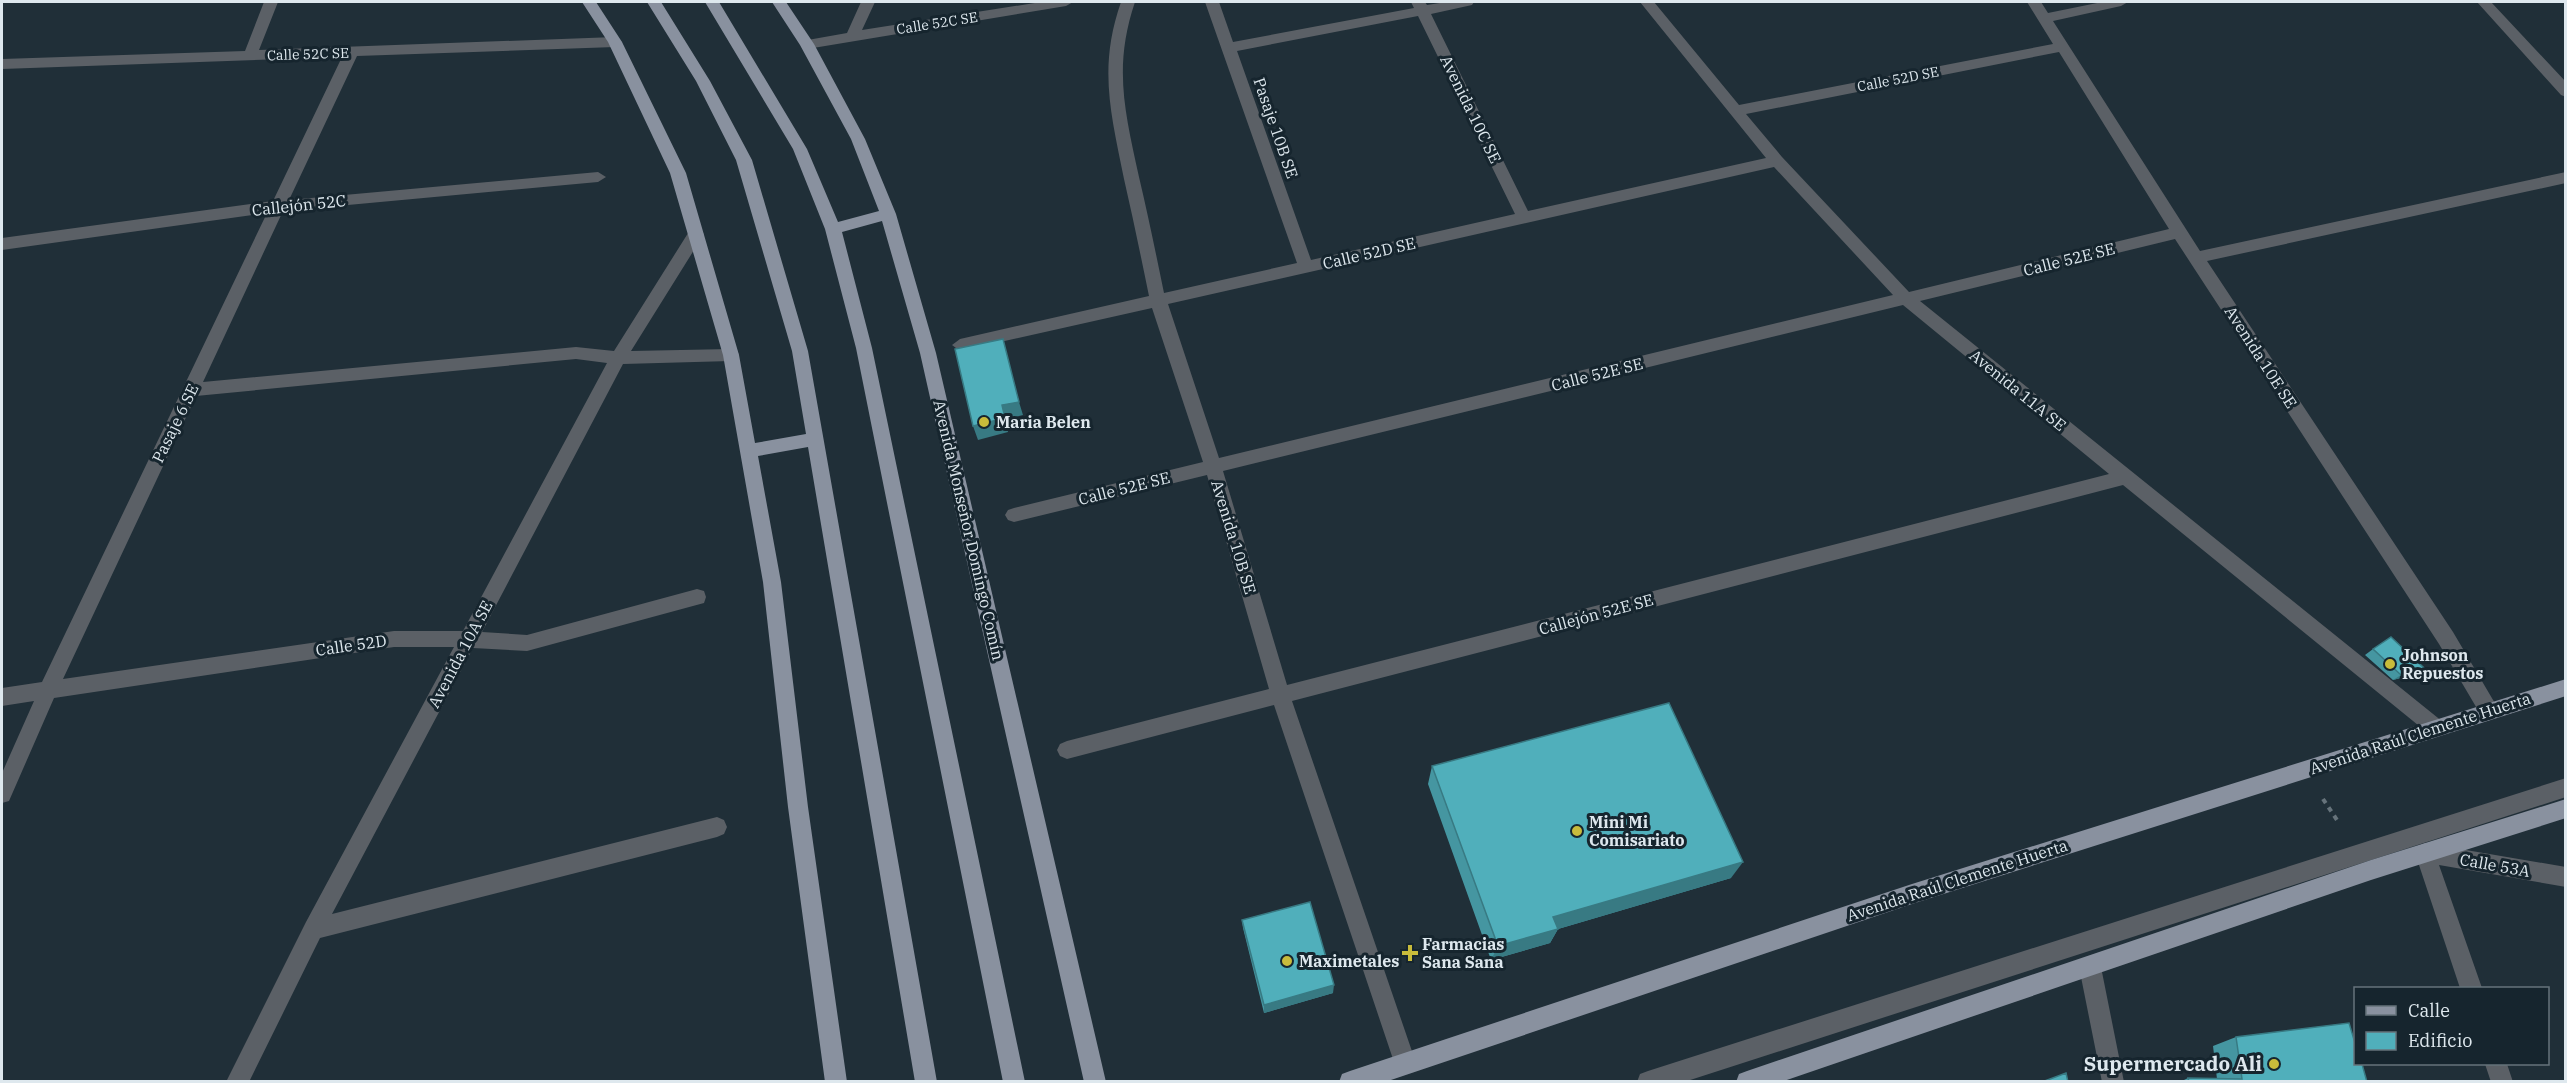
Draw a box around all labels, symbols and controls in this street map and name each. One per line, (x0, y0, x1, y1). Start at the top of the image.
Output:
street label: Calle 52C SE (895, 8, 979, 38)
street label: Calle 52C SE (267, 44, 349, 64)
street label: Avenida 10C SE (1436, 52, 1506, 166)
street label: Calle 52D SE (1856, 62, 1940, 96)
street label: Pasaje 10B SE (1249, 75, 1303, 181)
street label: Callejón 52C (251, 190, 347, 220)
street label: Calle 52D SE (1321, 233, 1417, 273)
street label: Calle 52E SE (2021, 238, 2117, 280)
street label: Avenida 10E SE (2221, 302, 2301, 412)
street label: Avenida 11A SE (1966, 345, 2070, 435)
street label: Calle 52E SE (1549, 353, 1645, 395)
street label: Pasaje 6 SE (147, 380, 203, 466)
street label: Avenida Monseñor Domingo Comín (929, 398, 1009, 662)
place label: Maria Belen (996, 412, 1091, 432)
marker: Maria Belen (977, 415, 991, 429)
street label: Calle 52E SE (1076, 467, 1172, 509)
street label: Avenida 10B SE (1207, 478, 1261, 596)
street label: Callejón 52E SE (1537, 589, 1655, 639)
street label: Avenida 10A SE (423, 597, 497, 711)
street label: Calle 52D (314, 630, 388, 660)
place label: Johnson Repuestos (2402, 645, 2483, 683)
marker: Johnson Repuestos (2383, 657, 2397, 671)
street label: Avenida Raúl Clemente Huerta (2307, 688, 2533, 778)
place label: Mini Mi Comisariato (1589, 812, 1685, 850)
marker: Mini Mi Comisariato (1570, 824, 1584, 838)
street label: Avenida Raúl Clemente Huerta (1844, 835, 2070, 925)
street label: Calle 53A (2458, 849, 2532, 881)
place label: Farmacias Sana Sana (1422, 934, 1504, 972)
marker: Farmacias Sana Sana (1403, 946, 1417, 960)
place label: Maximetales (1299, 951, 1399, 971)
marker: Maximetales (1280, 954, 1294, 968)
legend (2354, 987, 2549, 1065)
text: Calle (2408, 999, 2450, 1022)
text: Edificio (2408, 1029, 2472, 1052)
place label: Supermercado Ali (2084, 1050, 2262, 1077)
marker: Supermercado Ali (2267, 1057, 2281, 1071)

